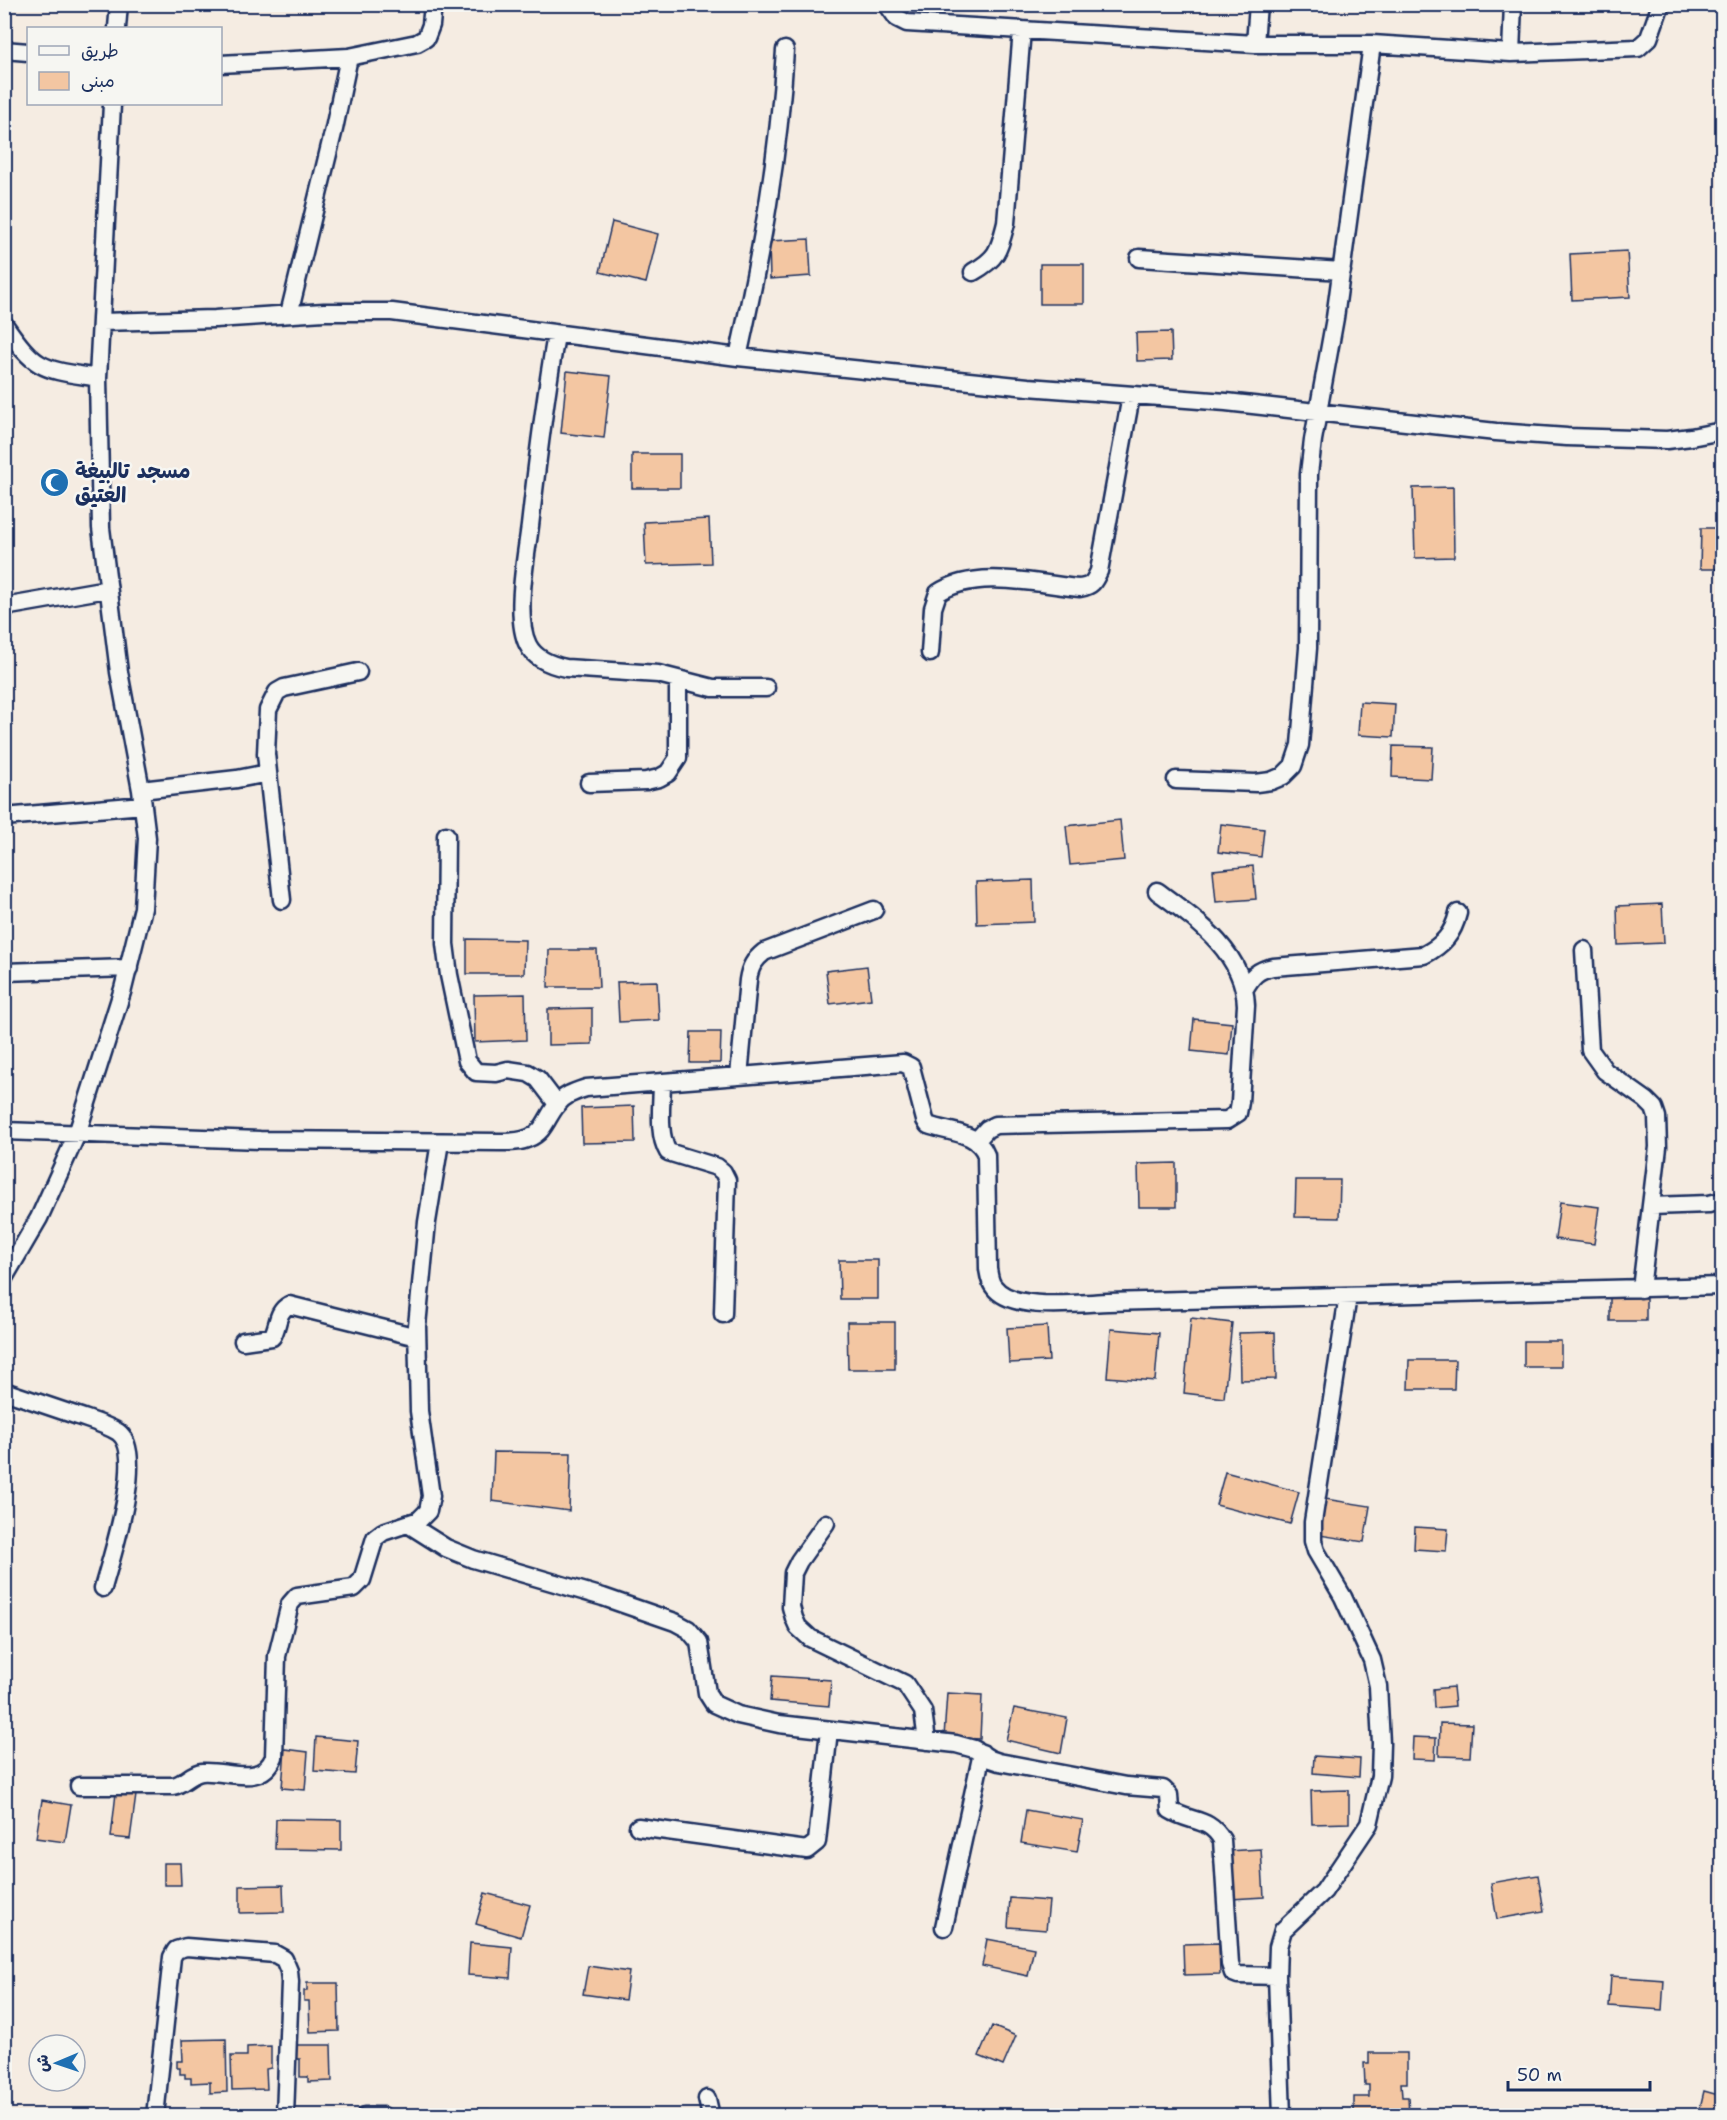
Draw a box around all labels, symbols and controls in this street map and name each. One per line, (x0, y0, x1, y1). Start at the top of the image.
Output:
legend (27, 27, 222, 105)
text: طريق (81, 39, 119, 63)
text: مبنى (81, 69, 115, 93)
place label: مسجد تالبيغة العتيق (75, 457, 191, 509)
mosque icon: مسجد تالبيغة العتيق (38, 467, 70, 499)
north arrow (27, 2033, 87, 2093)
text: ش (32, 2054, 53, 2073)
scale bar (1508, 2054, 1650, 2092)
text: 50 m (1517, 2063, 1562, 2087)

